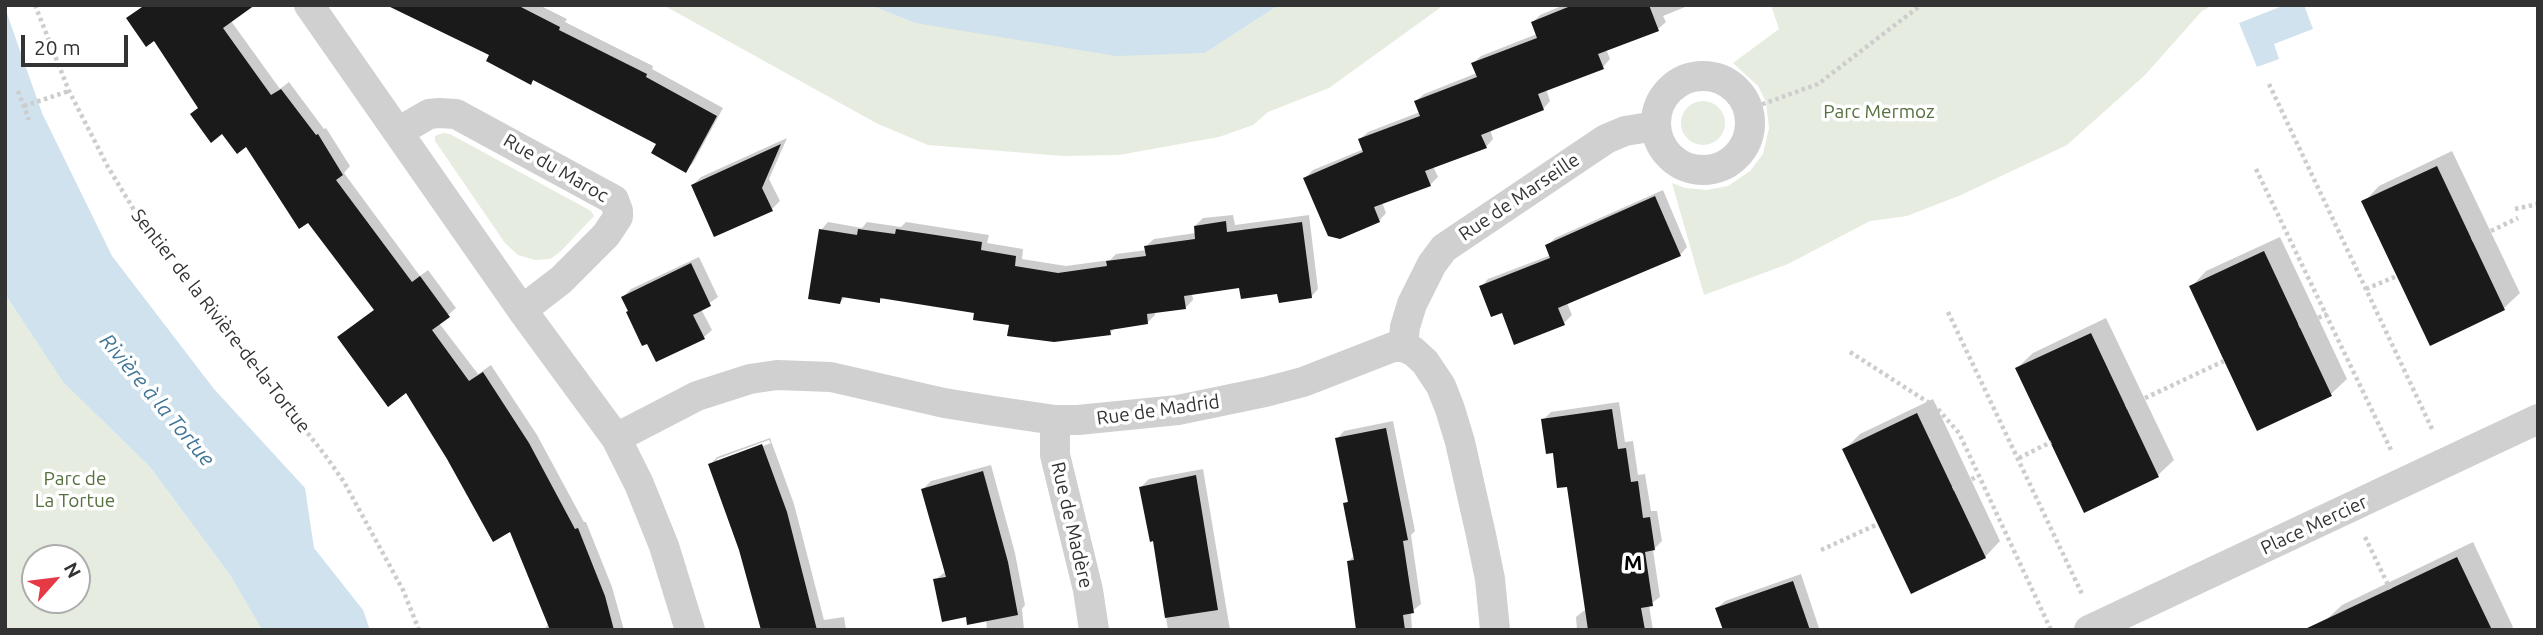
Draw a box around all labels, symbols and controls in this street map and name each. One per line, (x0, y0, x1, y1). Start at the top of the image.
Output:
scale bar (24, 21, 131, 65)
text: 20 m (34, 35, 81, 59)
park label: Parc Mermoz (1823, 101, 1935, 123)
street label: Rue du Maroc (500, 129, 612, 207)
street label: Rue de Marseille (1454, 148, 1584, 246)
street label: Sentier de la Rivière-de-la-Tortue (126, 205, 316, 437)
water label: Rivière à la Tortue (94, 329, 220, 471)
street label: Rue de Madrid (1095, 390, 1221, 430)
street label: Rue de Madère (1046, 460, 1098, 590)
park label: Parc de La Tortue (35, 468, 115, 512)
street label: Place Mercier (2257, 490, 2371, 560)
north arrow (21, 544, 91, 614)
district label: M (1624, 550, 1642, 576)
text: N (60, 559, 86, 582)

